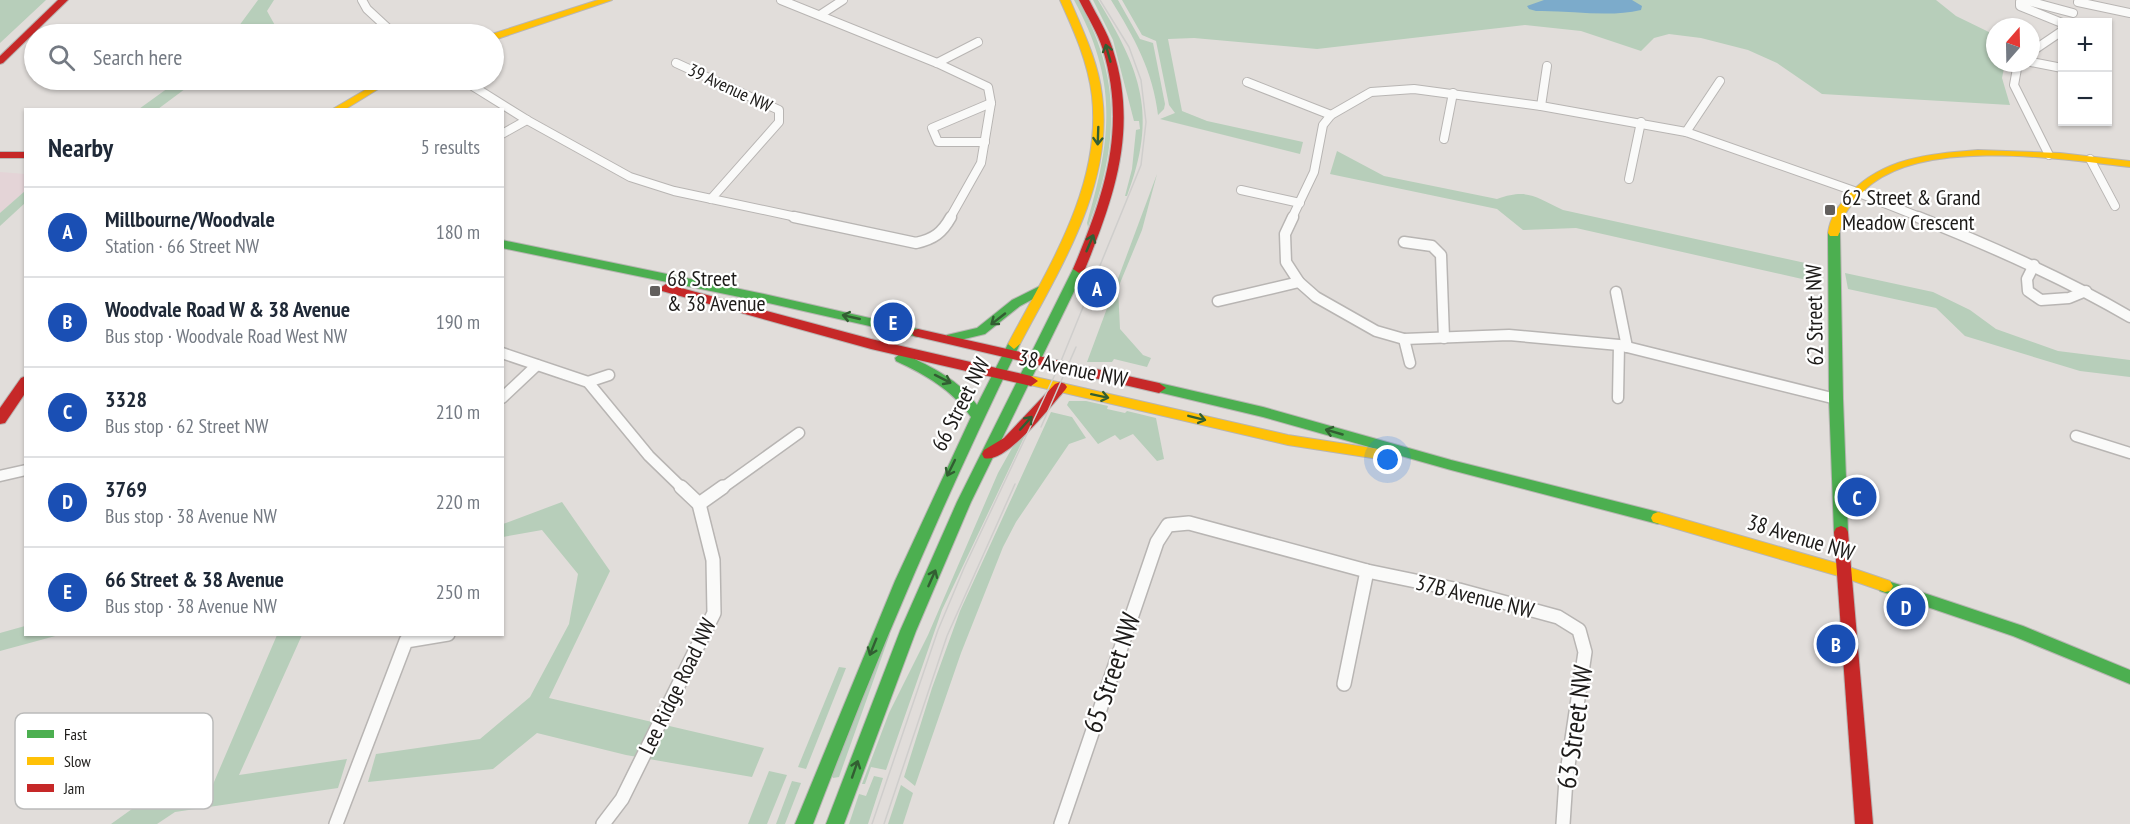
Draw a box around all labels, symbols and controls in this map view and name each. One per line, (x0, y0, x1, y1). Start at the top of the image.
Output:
north arrow (1986, 18, 2040, 72)
map controls (2058, 18, 2112, 126)
button: + (2058, 18, 2112, 72)
search box (24, 24, 504, 90)
icon: search (45, 41, 78, 74)
text: Search here (93, 43, 182, 71)
one-way arrow (1102, 44, 1114, 63)
street label: 39 Avenue NW (684, 58, 776, 117)
button: − (2058, 72, 2112, 126)
one-way arrow (1093, 125, 1104, 145)
text: Nearby (48, 131, 113, 164)
text: 5 results (421, 134, 480, 160)
place label: 62 Street & Grand Meadow Crescent (1842, 183, 1981, 236)
marker: 62 Street & Grand Meadow Crescent (1823, 203, 1837, 217)
text: Millbourne/Woodvale (105, 205, 275, 233)
text: A (62, 219, 73, 245)
text: 180 m (436, 219, 480, 245)
text: Station · 66 Street NW (105, 233, 259, 259)
one-way arrow (1085, 234, 1096, 252)
place label: 68 Street & 38 Avenue (667, 264, 766, 317)
street label: 62 Street NW (1799, 264, 1829, 366)
pin: A (1078, 266, 1116, 310)
marker: 68 Street & 38 Avenue (648, 284, 662, 298)
text: Woodvale Road W & 38 Avenue (105, 295, 350, 323)
pin: E (874, 300, 912, 344)
text: B (63, 309, 72, 335)
text: 190 m (436, 309, 480, 335)
one-way arrow (841, 311, 860, 323)
one-way arrow (990, 312, 1006, 325)
text: Bus stop · Woodvale Road West NW (105, 323, 347, 349)
street label: 38 Avenue NW (1016, 343, 1130, 393)
street label: 66 Street NW (925, 352, 996, 455)
one-way arrow (933, 373, 951, 385)
text: 3328 (105, 385, 147, 413)
one-way arrow (1091, 390, 1110, 402)
text: C (63, 399, 72, 425)
text: 210 m (436, 399, 480, 425)
text: Bus stop · 62 Street NW (105, 413, 268, 439)
one-way arrow (1188, 413, 1207, 425)
one-way arrow (1019, 415, 1033, 430)
one-way arrow (1325, 426, 1344, 437)
your location (1373, 445, 1402, 474)
one-way arrow (945, 459, 957, 477)
pin: C (1838, 474, 1876, 520)
text: 3769 (105, 475, 147, 503)
text: D (62, 489, 73, 515)
text: 220 m (436, 489, 480, 515)
text: Bus stop · 38 Avenue NW (105, 503, 277, 529)
street label: 38 Avenue NW (1744, 507, 1858, 567)
text: 66 Street & 38 Avenue (105, 565, 284, 593)
street label: 37B Avenue NW (1413, 568, 1537, 624)
one-way arrow (927, 569, 938, 587)
text: E (63, 579, 72, 605)
text: 250 m (436, 579, 480, 605)
pin: D (1886, 584, 1926, 630)
text: Bus stop · 38 Avenue NW (105, 593, 277, 619)
street label: 65 Street NW (1075, 608, 1147, 737)
street label: Lee Ridge Road NW (632, 613, 722, 759)
pin: B (1816, 622, 1856, 666)
one-way arrow (867, 637, 878, 656)
street label: 63 Street NW (1549, 663, 1599, 791)
legend (15, 713, 213, 809)
text: Fast (64, 724, 87, 744)
text: Slow (64, 751, 91, 771)
one-way arrow (850, 760, 861, 779)
text: Jam (63, 778, 85, 798)

